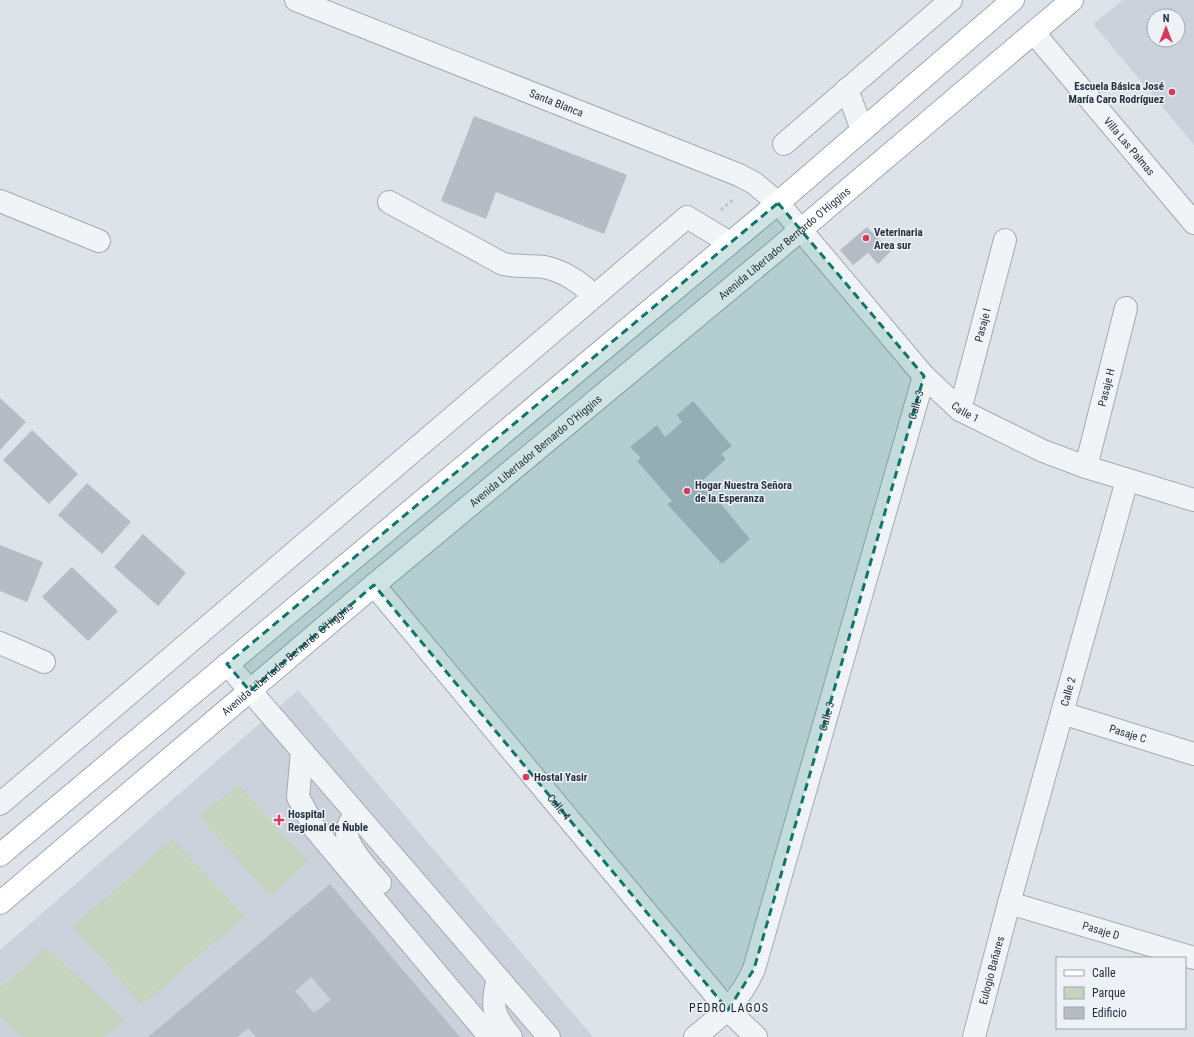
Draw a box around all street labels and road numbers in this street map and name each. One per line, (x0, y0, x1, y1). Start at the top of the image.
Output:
street label: Santa Blanca (528, 86, 585, 119)
street label: Villa Las Palmas (1101, 114, 1158, 178)
street label: Avenida Libertador Bernardo O'Higgins (716, 184, 853, 302)
street label: Pasaje I (972, 307, 993, 343)
street label: Pasaje H (1095, 367, 1117, 408)
street label: Calle 3 (905, 389, 926, 421)
street label: Avenida Libertador Bernardo O'Higgins (467, 392, 604, 509)
street label: Calle 1 (949, 399, 981, 425)
street label: Avenida Libertador Bernardo O'Higgins (219, 599, 355, 718)
street label: Calle 2 (1058, 676, 1078, 708)
street label: Calle 3 (816, 700, 837, 732)
street label: Pasaje C (1108, 722, 1148, 745)
street label: Calle 4 (544, 791, 574, 823)
street label: Pasaje D (1081, 919, 1121, 942)
street label: Eulogio Bañares (976, 935, 1007, 1006)

